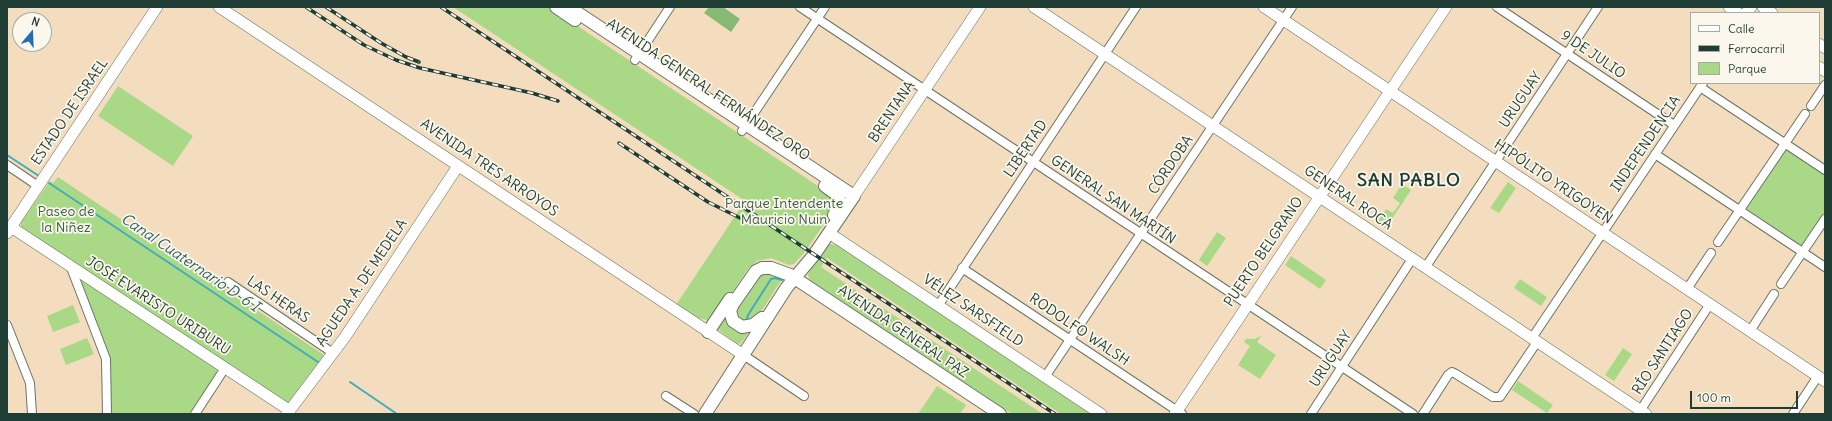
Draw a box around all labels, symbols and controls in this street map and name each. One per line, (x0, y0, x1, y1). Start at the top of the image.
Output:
north arrow (12, 12, 52, 52)
legend (1690, 12, 1820, 84)
text: N (30, 14, 41, 29)
street label: AVENIDA GENERAL FERNÁNDEZ ORO (603, 15, 813, 165)
text: Calle (1728, 21, 1755, 36)
street label: 9 DE JULIO (1558, 27, 1628, 83)
text: Ferrocarril (1728, 41, 1785, 56)
street label: ESTADO DE ISRAEL (28, 56, 112, 168)
text: Parque (1728, 61, 1767, 76)
street label: URUGUAY (1496, 69, 1546, 131)
street label: BRENTANA (865, 78, 919, 146)
street label: INDEPENDENCIA (1608, 93, 1684, 195)
street label: AVENIDA TRES ARROYOS (417, 116, 561, 220)
street label: LIBERTAD (1001, 117, 1051, 181)
street label: CÓRDOBA (1145, 132, 1197, 198)
street label: HIPÓLITO YRIGOYEN (1491, 136, 1615, 228)
street label: GENERAL SAN MARTÍN (1047, 152, 1179, 248)
street label: GENERAL ROCA (1301, 162, 1395, 234)
district label: SAN PABLO (1357, 170, 1461, 192)
street label: PUERTO BELGRANO (1221, 194, 1307, 310)
park label: Parque Intendente Mauricio Nuin (725, 196, 843, 228)
park label: Paseo de la Niñez (38, 204, 94, 236)
water label: Canal Cuaternario D-6 I (117, 210, 263, 316)
street label: AGUEDA A. DE MEDELA (313, 216, 411, 350)
street label: JOSÉ EVARISTO URIBURU (83, 253, 233, 359)
street label: VÉLEZ SARSFIELD (920, 271, 1026, 351)
street label: LAS HERAS (244, 273, 312, 327)
street label: AVENIDA GENERAL PAZ (835, 282, 971, 382)
street label: RODOLFO WALSH (1026, 290, 1132, 370)
street label: RÍO SANTIAGO (1629, 306, 1697, 398)
street label: URUGUAY (1307, 328, 1355, 390)
scale bar (1692, 383, 1800, 409)
text: 100 m (1697, 390, 1731, 405)

